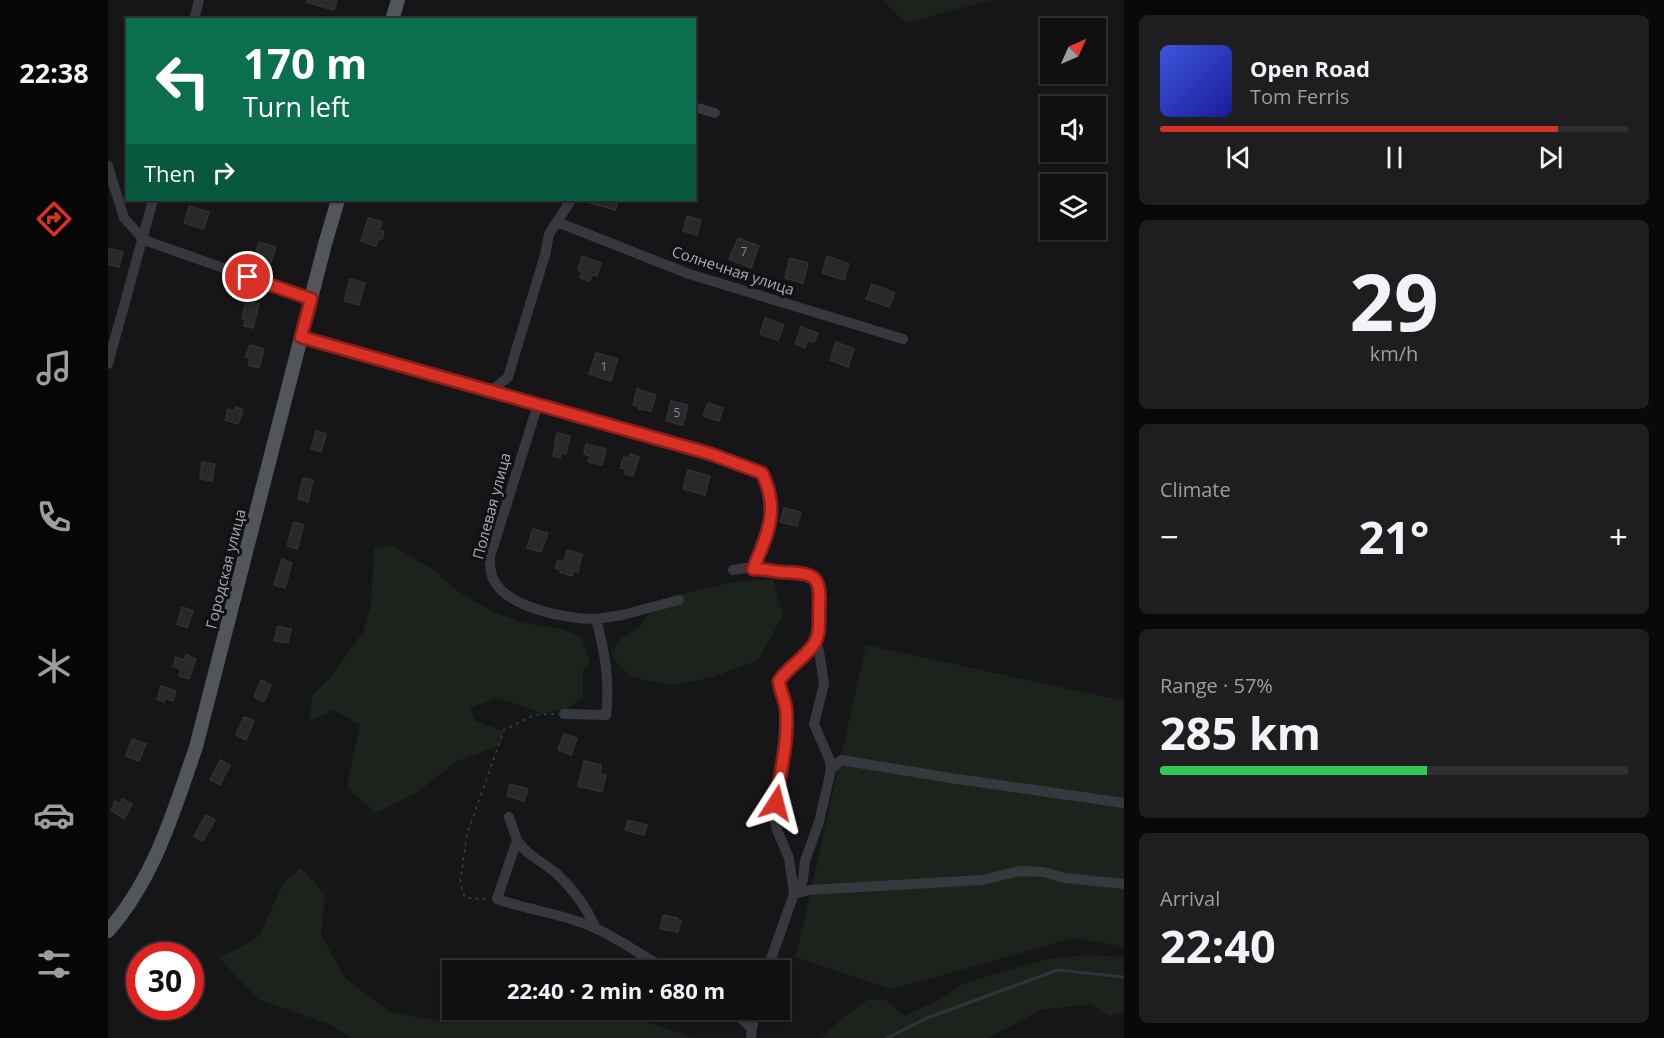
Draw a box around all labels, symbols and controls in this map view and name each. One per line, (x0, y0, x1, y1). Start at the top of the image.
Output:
north arrow (1040, 18, 1106, 84)
map controls (1040, 18, 1106, 240)
text: 170 m (243, 34, 367, 91)
icon: left (144, 42, 222, 120)
text: Open Road (1250, 53, 1370, 83)
text: 22:38 (19, 54, 89, 91)
text: Tom Ferris (1250, 83, 1349, 110)
text: Turn left (243, 88, 350, 125)
button: sound (1040, 96, 1106, 162)
icon: previous (1222, 141, 1255, 174)
icon: pause (1378, 141, 1411, 174)
icon: next (1534, 141, 1567, 174)
icon: right (207, 156, 240, 189)
text: Then (144, 158, 195, 188)
button: layers (1040, 174, 1106, 240)
icon: directions (33, 198, 75, 240)
street label: Солнечная улица (670, 241, 797, 299)
house number: 7 (741, 243, 748, 260)
text: 29 (1349, 248, 1439, 354)
pin (222, 251, 273, 302)
icon: arrive (231, 260, 264, 293)
text: km/h (1370, 340, 1418, 367)
icon: music (33, 347, 75, 389)
house number: 1 (601, 358, 607, 375)
house number: 5 (674, 404, 681, 421)
street label: Полевая улица (467, 450, 515, 561)
text: Climate (1160, 476, 1231, 503)
icon: phone (33, 496, 75, 538)
text: 21° (1359, 506, 1429, 567)
street label: Городская улица (201, 507, 250, 631)
text: − (1160, 514, 1179, 559)
text: + (1609, 514, 1628, 559)
icon: climate (33, 645, 75, 687)
text: Range · 57% (1160, 672, 1273, 699)
text: 285 km (1160, 702, 1321, 763)
position arrow (744, 771, 808, 835)
icon: car (33, 794, 75, 836)
text: Arrival (1160, 885, 1220, 912)
text: 22:40 (1160, 915, 1276, 976)
speed limit sign: 30 (126, 942, 204, 1020)
icon: filters (33, 943, 75, 985)
text: 22:40 · 2 min · 680 m (507, 975, 725, 1005)

